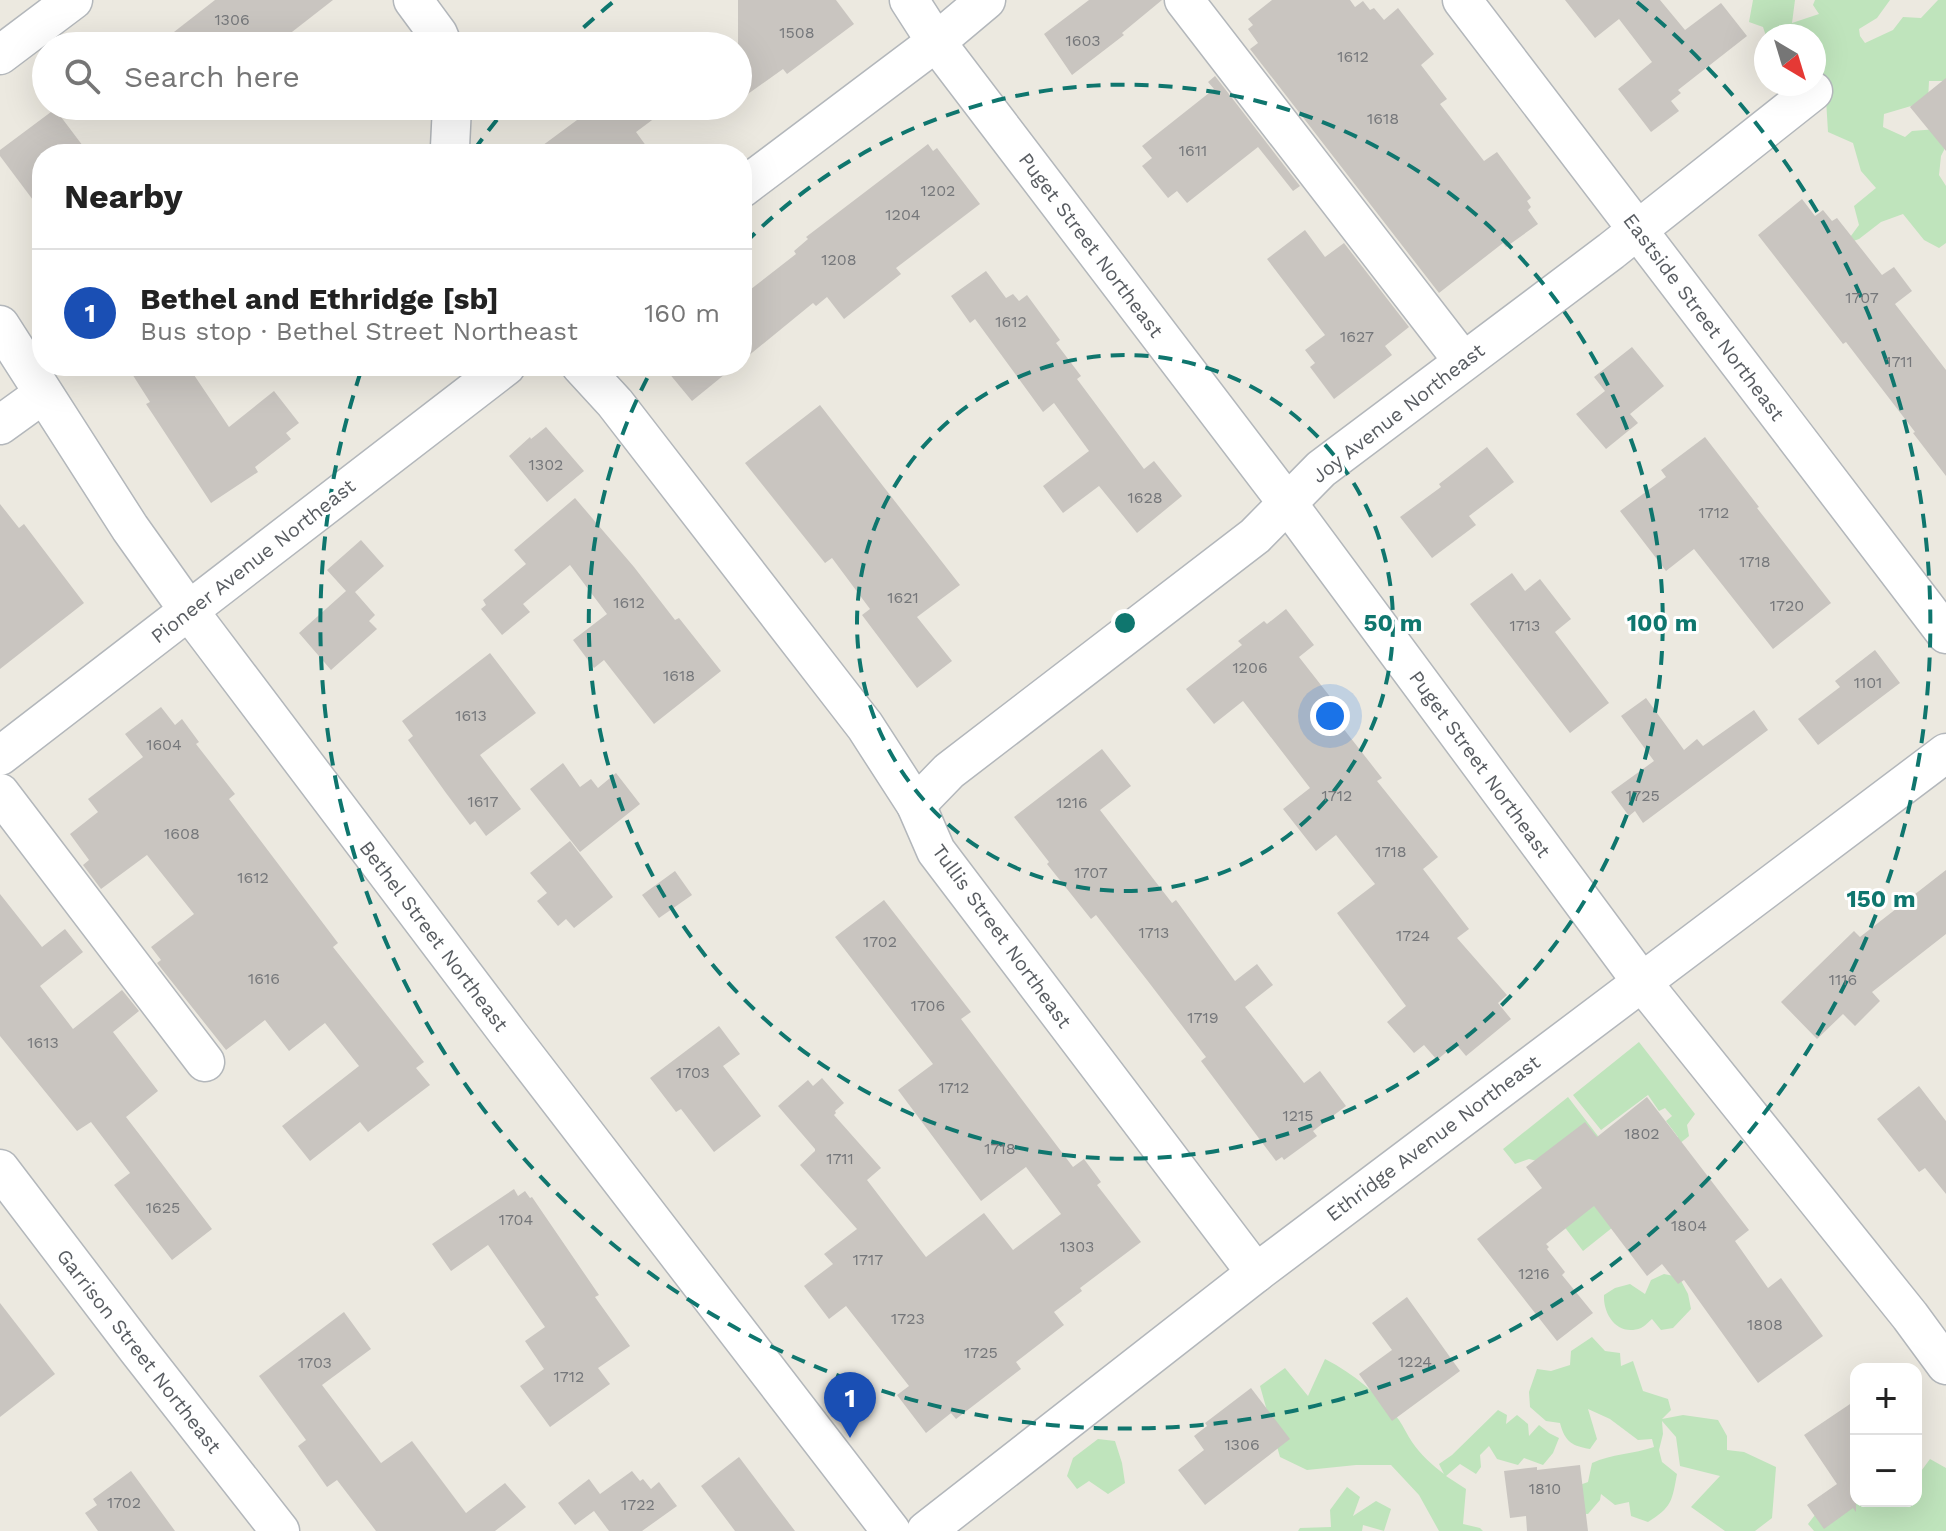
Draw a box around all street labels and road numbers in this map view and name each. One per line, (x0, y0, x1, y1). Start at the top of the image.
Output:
street label: Puget Street Northeast (1014, 148, 1169, 343)
street label: Eastside Street Northeast (1618, 209, 1790, 426)
street label: Joy Avenue Northeast (1307, 338, 1490, 488)
street label: Pioneer Avenue Northeast (146, 473, 361, 648)
street label: Puget Street Northeast (1404, 666, 1556, 863)
street label: Bethel Street Northeast (354, 836, 514, 1037)
street label: Tullis Street Northeast (927, 839, 1077, 1033)
street label: Ethridge Avenue Northeast (1321, 1049, 1545, 1226)
street label: Garrison Street Northeast (52, 1244, 227, 1458)

